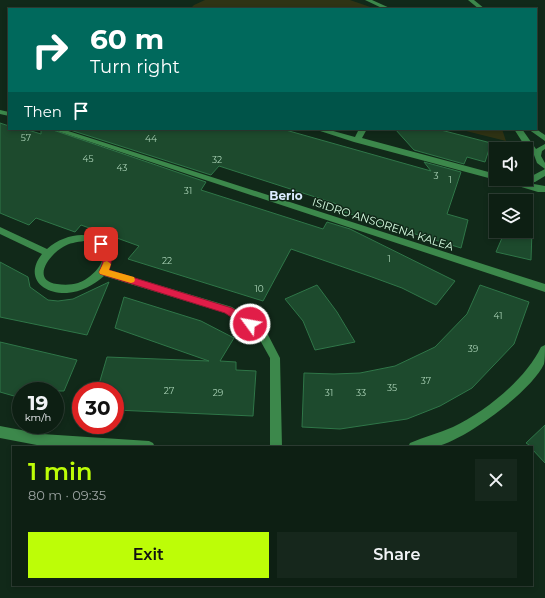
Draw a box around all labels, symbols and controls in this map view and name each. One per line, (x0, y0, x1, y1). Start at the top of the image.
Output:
text: 60 m (90, 22, 164, 56)
icon: right (24, 24, 76, 76)
text: Turn right (90, 56, 180, 78)
icon: arrive (70, 100, 92, 122)
text: Then (24, 102, 62, 121)
house number: 57 (21, 132, 31, 143)
house number: 44 (145, 133, 157, 144)
map controls (489, 142, 533, 238)
button: sound (489, 142, 533, 186)
house number: 45 (82, 153, 94, 164)
house number: 32 (212, 154, 222, 165)
house number: 43 (117, 162, 127, 173)
house number: 3 (433, 170, 439, 181)
house number: 1 (448, 174, 452, 185)
house number: 31 (184, 185, 192, 196)
district label: Berio (269, 188, 303, 203)
button: layers (489, 194, 533, 238)
street label: ISIDRO ANSORENA KALEA (311, 195, 455, 253)
pin (84, 227, 118, 261)
icon: arrive (90, 233, 112, 255)
house number: 1 (387, 253, 391, 264)
house number: 22 (162, 255, 172, 266)
house number: 10 (254, 283, 264, 294)
position arrow (229, 303, 271, 345)
house number: 41 (494, 310, 502, 321)
house number: 39 (468, 343, 479, 354)
house number: 37 (421, 375, 431, 386)
speed limit sign: 30 (72, 382, 124, 434)
house number: 35 (387, 382, 397, 393)
house number: 27 (164, 385, 174, 396)
house number: 29 (213, 387, 224, 398)
house number: 31 (325, 387, 333, 398)
house number: 33 (356, 387, 366, 398)
text: 19 (28, 391, 48, 415)
text: km/h (25, 411, 51, 424)
text: 1 min (28, 457, 92, 486)
button: close (475, 459, 517, 501)
text: 80 m · 09:35 (28, 487, 106, 503)
button: Exit (28, 532, 269, 578)
button: Share (277, 532, 517, 578)

